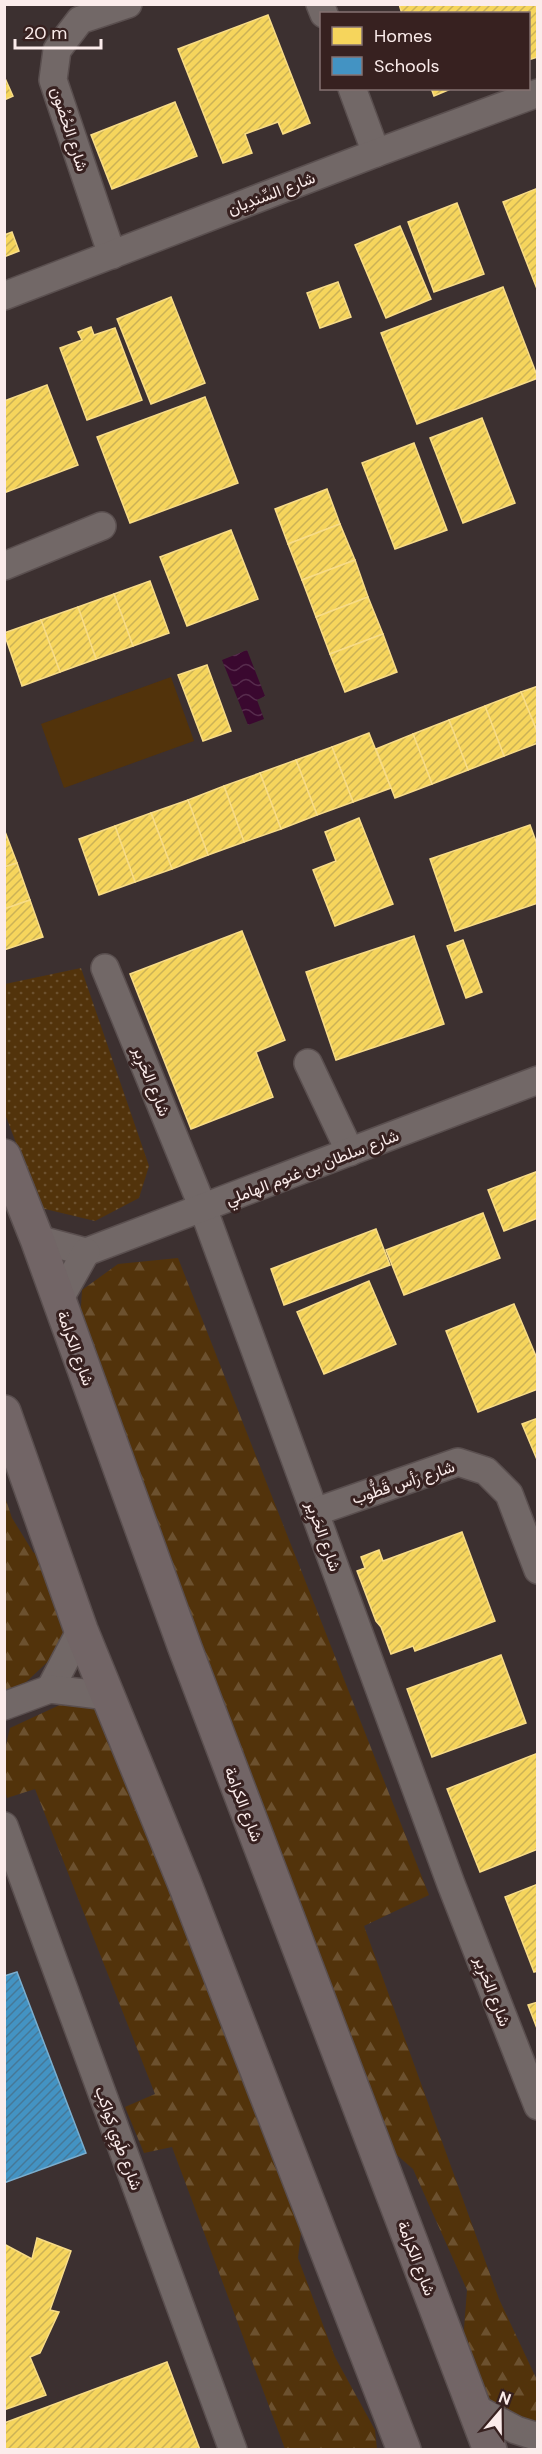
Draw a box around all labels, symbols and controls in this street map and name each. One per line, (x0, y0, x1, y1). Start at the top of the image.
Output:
scale bar (15, 12, 100, 50)
legend (320, 12, 530, 90)
text: 20 m (24, 21, 67, 45)
text: Homes (374, 24, 432, 48)
text: Schools (374, 54, 439, 78)
street label: شارع الحُصُون (45, 84, 93, 174)
street label: شارع السِّندِيان (224, 167, 318, 221)
street label: شارع الحَرِير (126, 1042, 175, 1120)
street label: شارع سلطان بن غنوم الهاملي (223, 1125, 403, 1213)
street label: شارع الكرامة (51, 1308, 99, 1389)
street label: شارع رَأس قَطُّوب (348, 1454, 458, 1510)
street label: شارع الحَرِير (299, 1497, 346, 1575)
street label: شارع الكرامة (219, 1764, 267, 1845)
street label: شارع الحَرِير (467, 1952, 516, 2030)
street label: شارع طَوِي كِواكِب (87, 2083, 147, 2194)
street label: شارع الكرامة (392, 2218, 440, 2299)
north arrow (470, 2382, 530, 2442)
text: N (496, 2387, 514, 2410)

